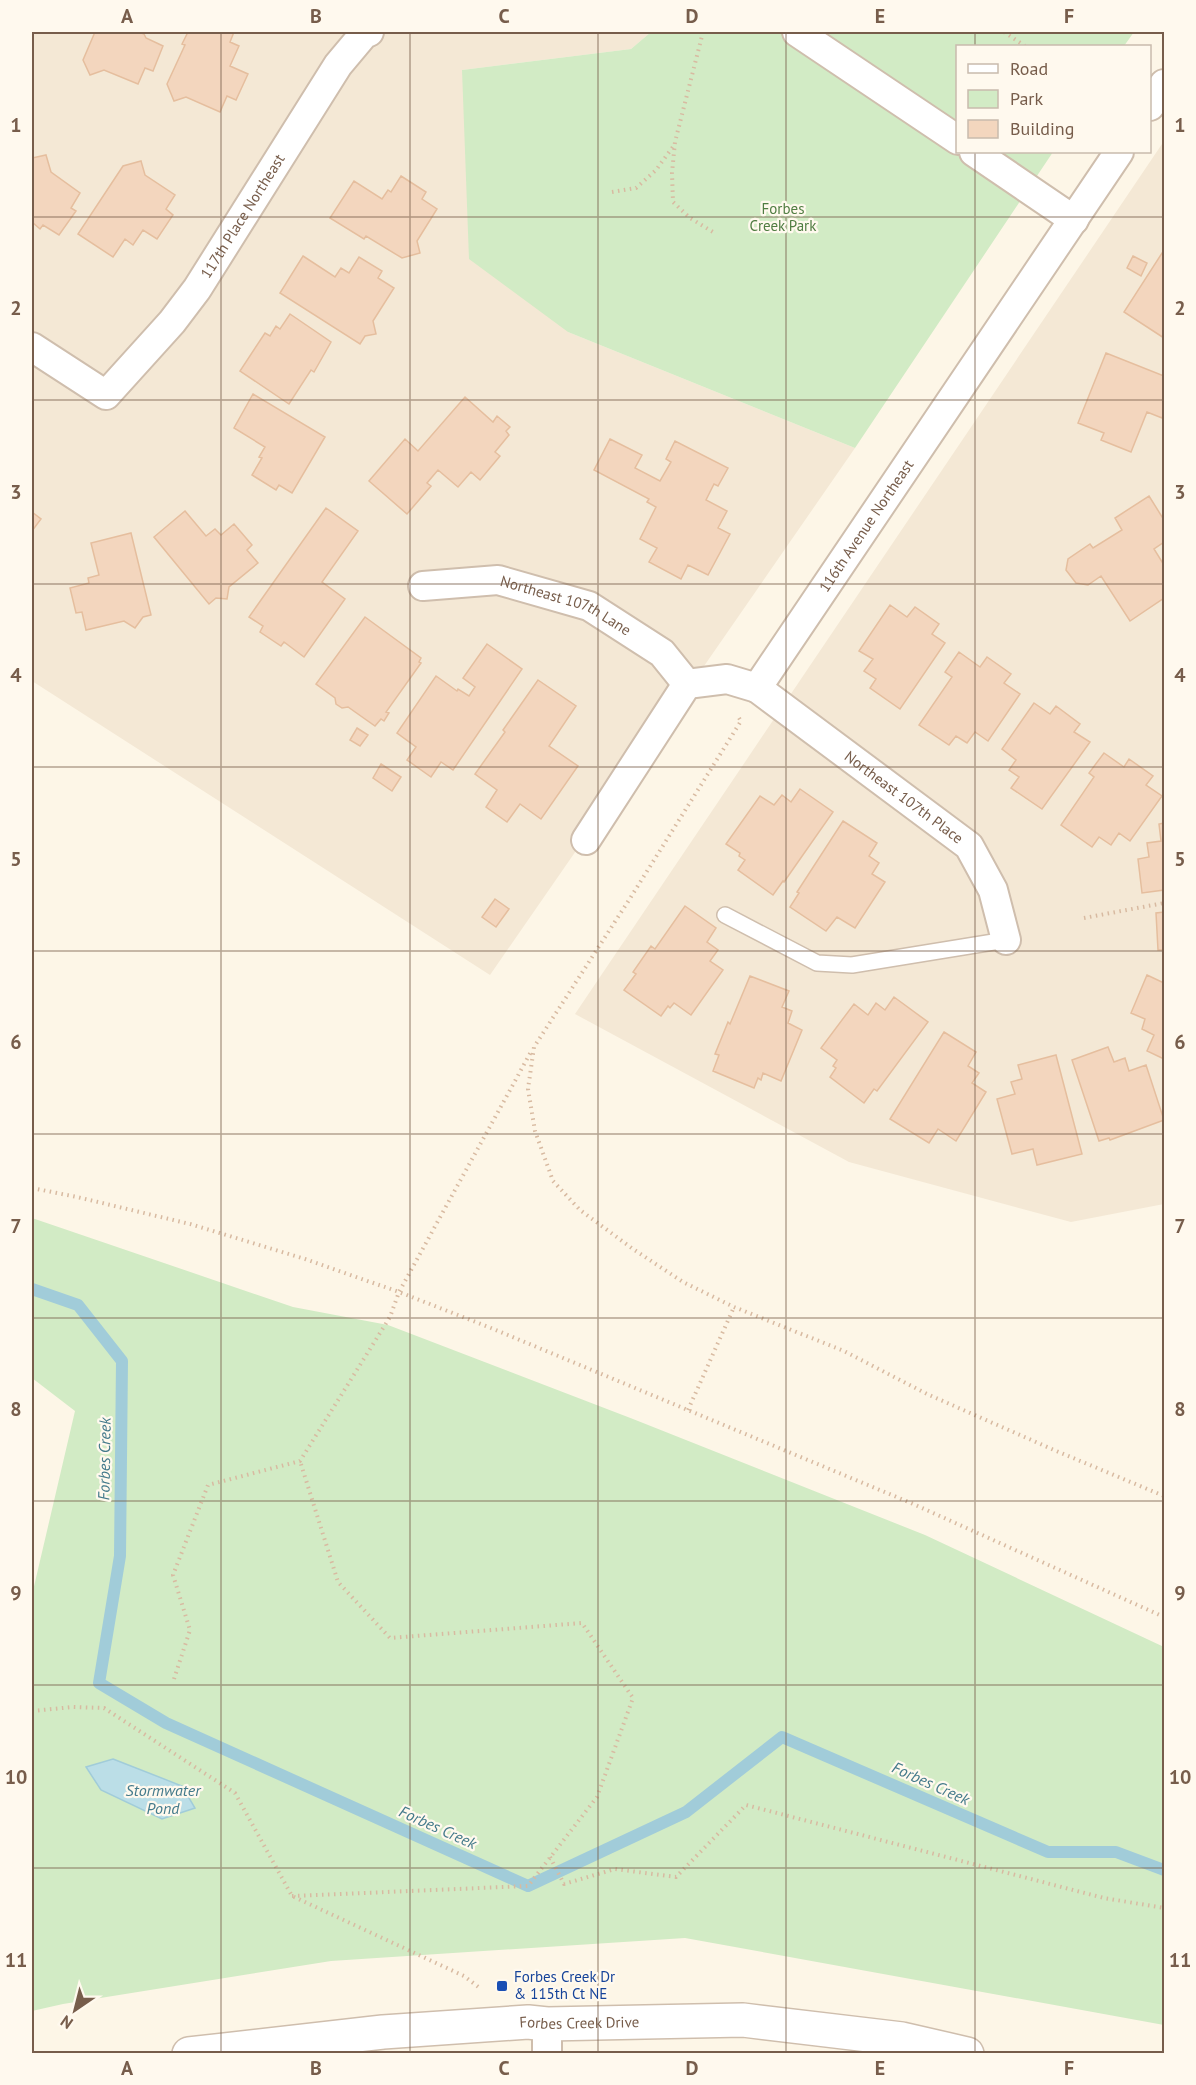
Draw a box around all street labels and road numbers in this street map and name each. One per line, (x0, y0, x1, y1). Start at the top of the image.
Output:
street label: 117th Place Northeast (196, 150, 289, 282)
street label: 116th Avenue Northeast (815, 456, 918, 596)
street label: Northeast 107th Lane (498, 571, 635, 640)
street label: Northeast 107th Place (841, 747, 967, 847)
street label: Forbes Creek Drive (519, 2012, 639, 2033)

